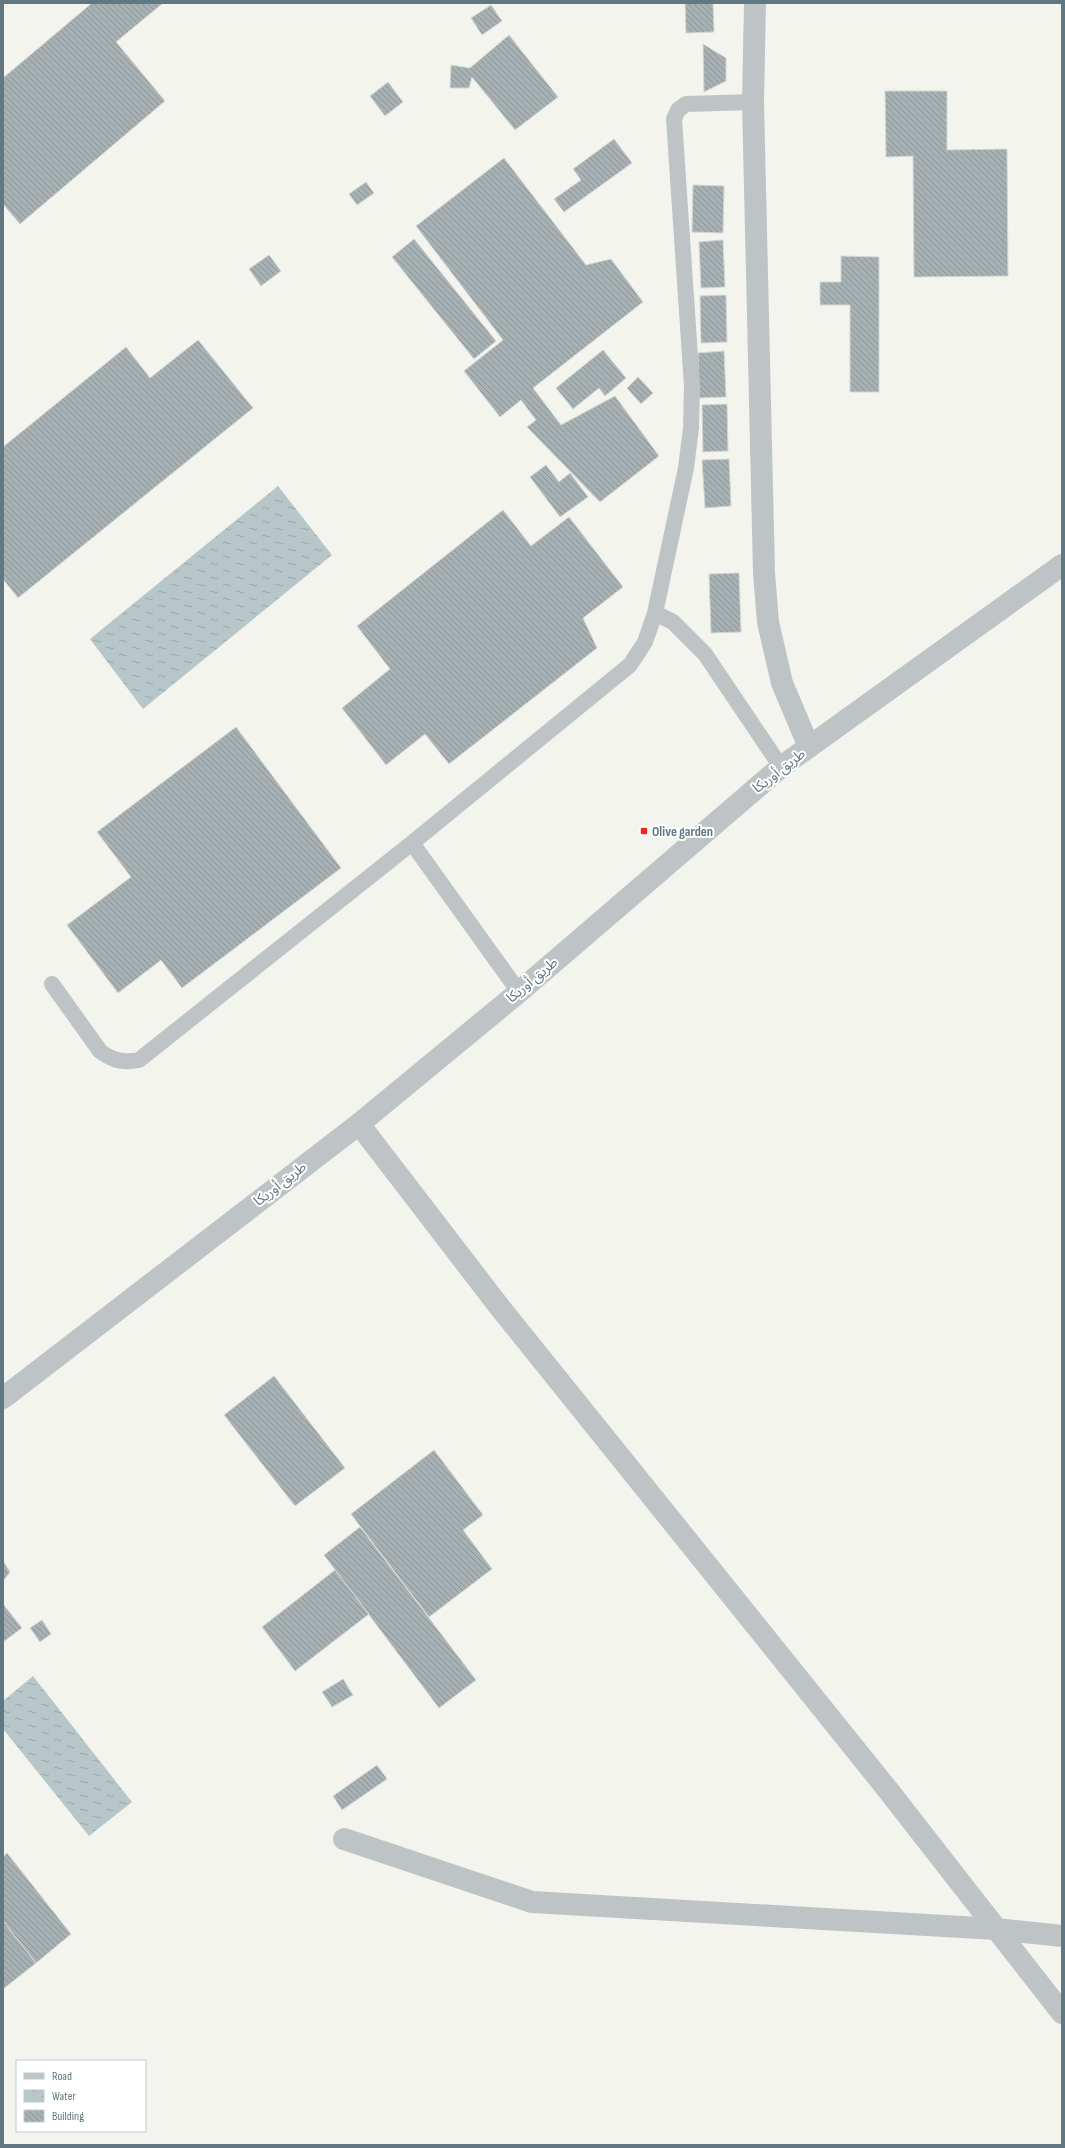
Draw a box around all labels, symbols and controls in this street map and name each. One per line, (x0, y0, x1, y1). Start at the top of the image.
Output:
street label: طريق أوريكا (749, 745, 809, 798)
place label: Olive garden (652, 823, 713, 840)
marker: Olive garden (639, 826, 649, 836)
street label: طريق أوريكا (502, 953, 562, 1007)
street label: طريق أوريكا (250, 1158, 310, 1211)
legend (16, 2060, 146, 2132)
text: Road (52, 2069, 72, 2084)
text: Water (52, 2089, 76, 2104)
text: Building (52, 2109, 84, 2124)

